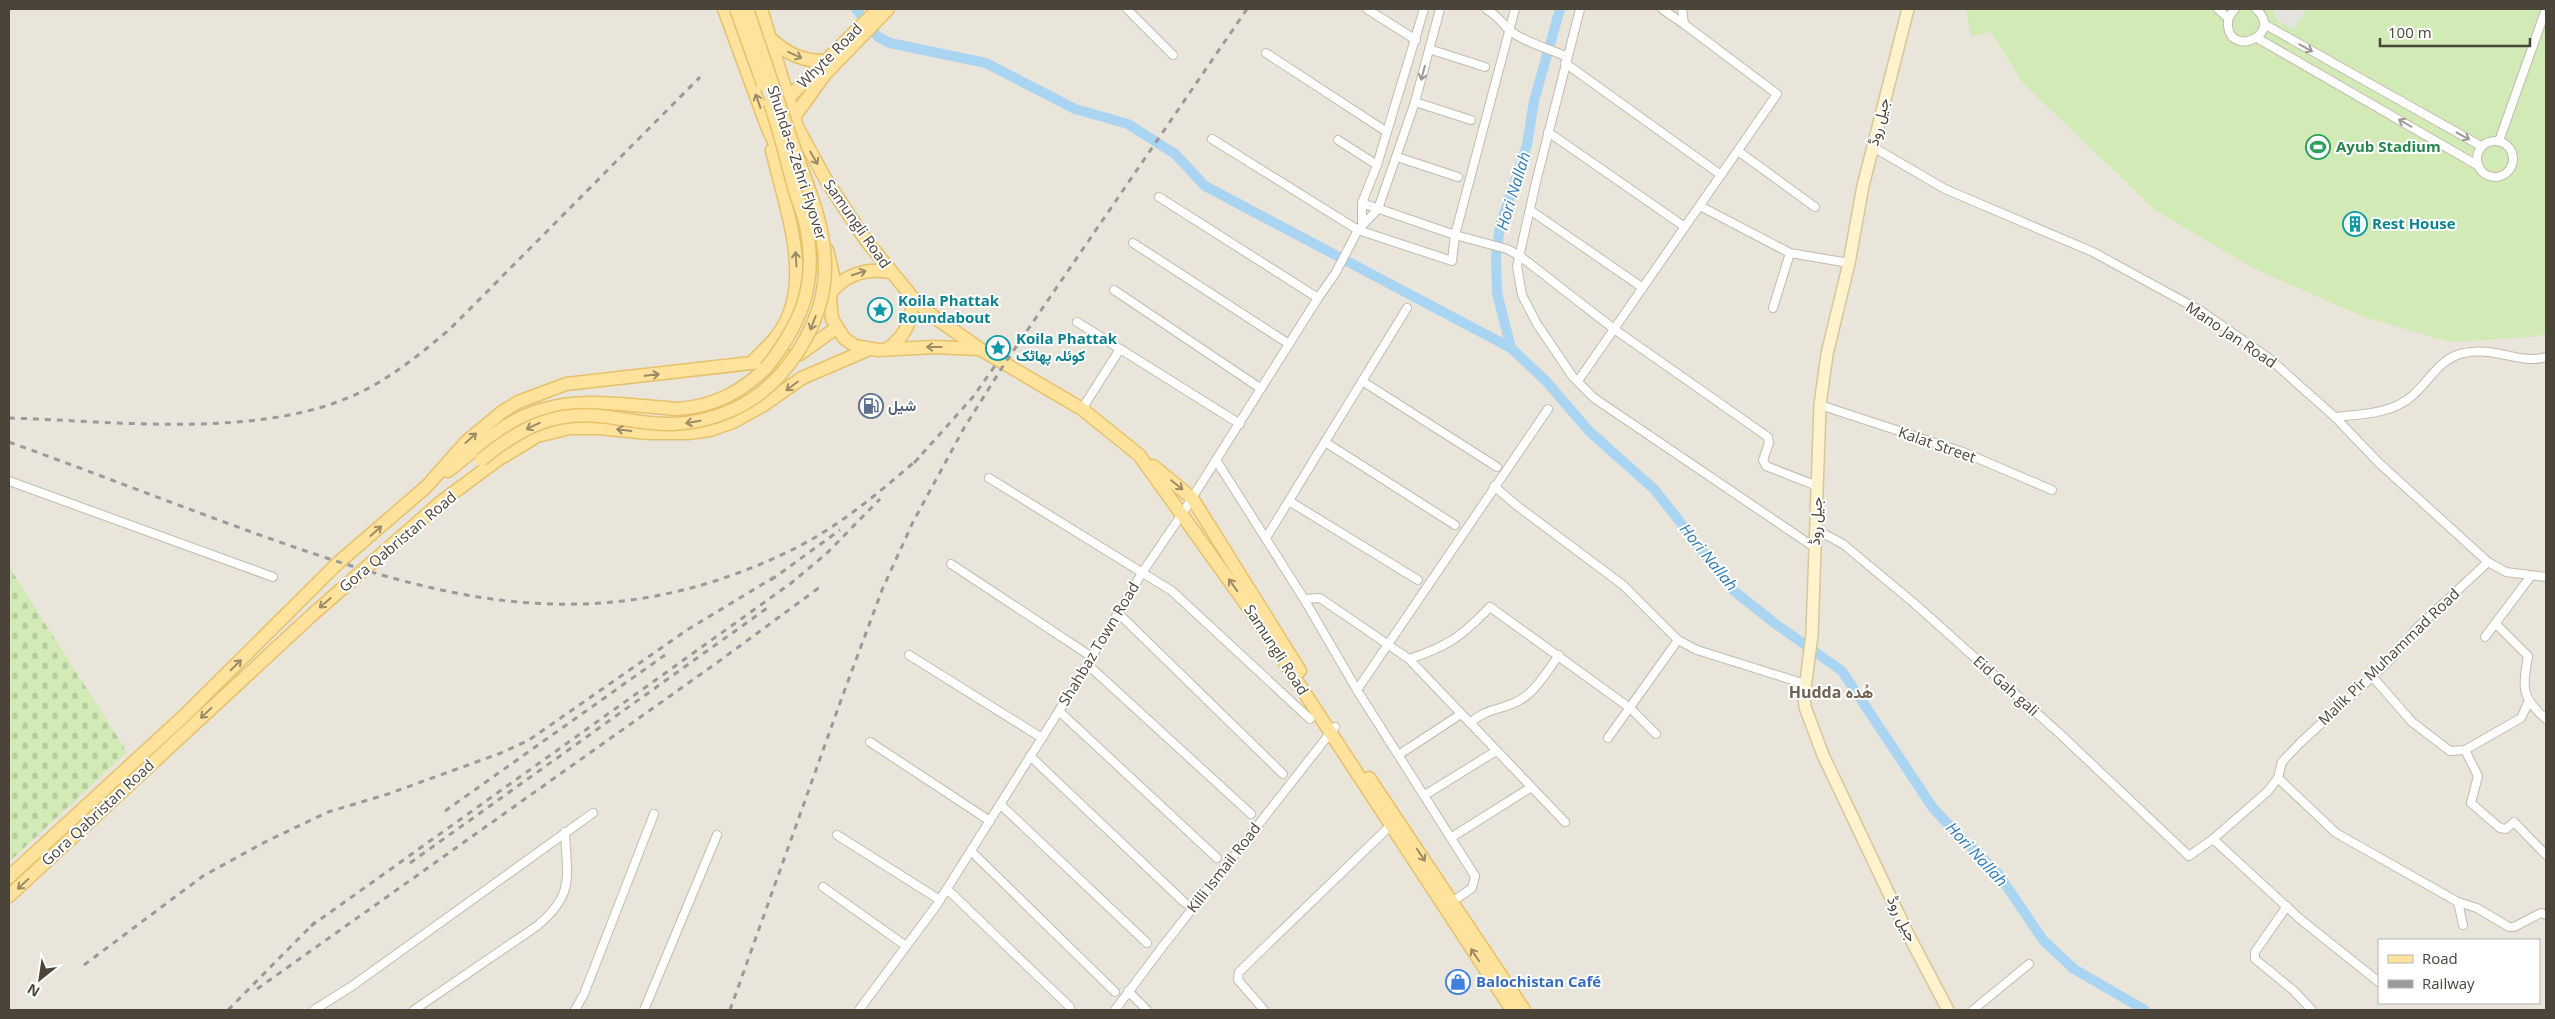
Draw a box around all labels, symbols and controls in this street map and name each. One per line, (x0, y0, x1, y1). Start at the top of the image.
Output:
scale bar (2380, 15, 2530, 47)
street label: Whyte Road (793, 19, 866, 92)
text: 100 m (2388, 22, 2432, 42)
one-way arrow (2299, 44, 2313, 54)
one-way arrow (787, 51, 802, 61)
one-way arrow (1418, 64, 1427, 80)
street label: Shuhda-e-Zehri Flyover (763, 83, 832, 243)
one-way arrow (753, 94, 762, 109)
street label: جیل روڈ (1862, 96, 1894, 148)
one-way arrow (2398, 118, 2412, 128)
one-way arrow (2456, 131, 2471, 141)
sports icon: Ayub Stadium (2305, 134, 2331, 160)
place label: Ayub Stadium (2336, 136, 2441, 156)
water label: Hori Nallah (1491, 149, 1535, 233)
one-way arrow (809, 151, 819, 165)
street label: Samungli Road (820, 175, 896, 272)
building icon: Rest House (2342, 211, 2368, 237)
place label: Rest House (2372, 213, 2456, 233)
one-way arrow (791, 252, 800, 268)
one-way arrow (850, 268, 866, 278)
place label: Koila Phattak Roundabout (898, 290, 1000, 327)
street label: Mano Jan Road (2182, 296, 2281, 372)
place icon: Koila Phattak Roundabout (867, 297, 893, 323)
one-way arrow (807, 316, 816, 331)
place label: Koila Phattak کوئلہ پھاٹک (1016, 328, 1118, 366)
place icon: Koila Phattak کوئلہ پھاٹک (985, 335, 1011, 361)
one-way arrow (926, 342, 942, 352)
one-way arrow (644, 370, 660, 380)
one-way arrow (785, 381, 799, 391)
fuel station icon: شیل (858, 393, 884, 419)
place label: شیل (888, 395, 916, 415)
one-way arrow (686, 417, 702, 427)
one-way arrow (526, 421, 541, 431)
street label: Kalat Street (1896, 421, 1979, 467)
one-way arrow (616, 425, 632, 435)
one-way arrow (464, 433, 477, 444)
one-way arrow (1170, 480, 1183, 491)
street label: Gora Qabristan Road (335, 486, 460, 596)
street label: جیل روڈ (1804, 496, 1826, 546)
water label: Hori Nallah (1675, 519, 1743, 595)
one-way arrow (369, 525, 382, 536)
street label: Shahbaz Town Road (1053, 578, 1143, 709)
one-way arrow (1228, 578, 1238, 592)
street label: Malik Pir Muhammad Road (2313, 583, 2463, 729)
one-way arrow (319, 597, 332, 608)
street label: Samungli Road (1240, 600, 1314, 699)
street label: Eid Gah gali (1970, 651, 2044, 720)
one-way arrow (230, 658, 242, 671)
district label: Hudda ھُدہ (1789, 681, 1873, 703)
one-way arrow (199, 707, 212, 719)
street label: Gora Qabristan Road (37, 755, 158, 870)
water label: Hori Nallah (1941, 817, 2013, 891)
street label: Killi Ismail Road (1182, 818, 1265, 917)
one-way arrow (1416, 847, 1426, 861)
one-way arrow (16, 878, 29, 890)
street label: جیل روڈ (1883, 892, 1923, 945)
legend (2378, 939, 2540, 1004)
one-way arrow (1470, 948, 1480, 962)
text: Road (2422, 948, 2458, 968)
north arrow (15, 954, 65, 1004)
shop icon: Balochistan Café (1445, 969, 1471, 995)
place label: Balochistan Café (1476, 971, 1601, 991)
text: Railway (2422, 973, 2475, 993)
text: N (24, 980, 43, 1002)

